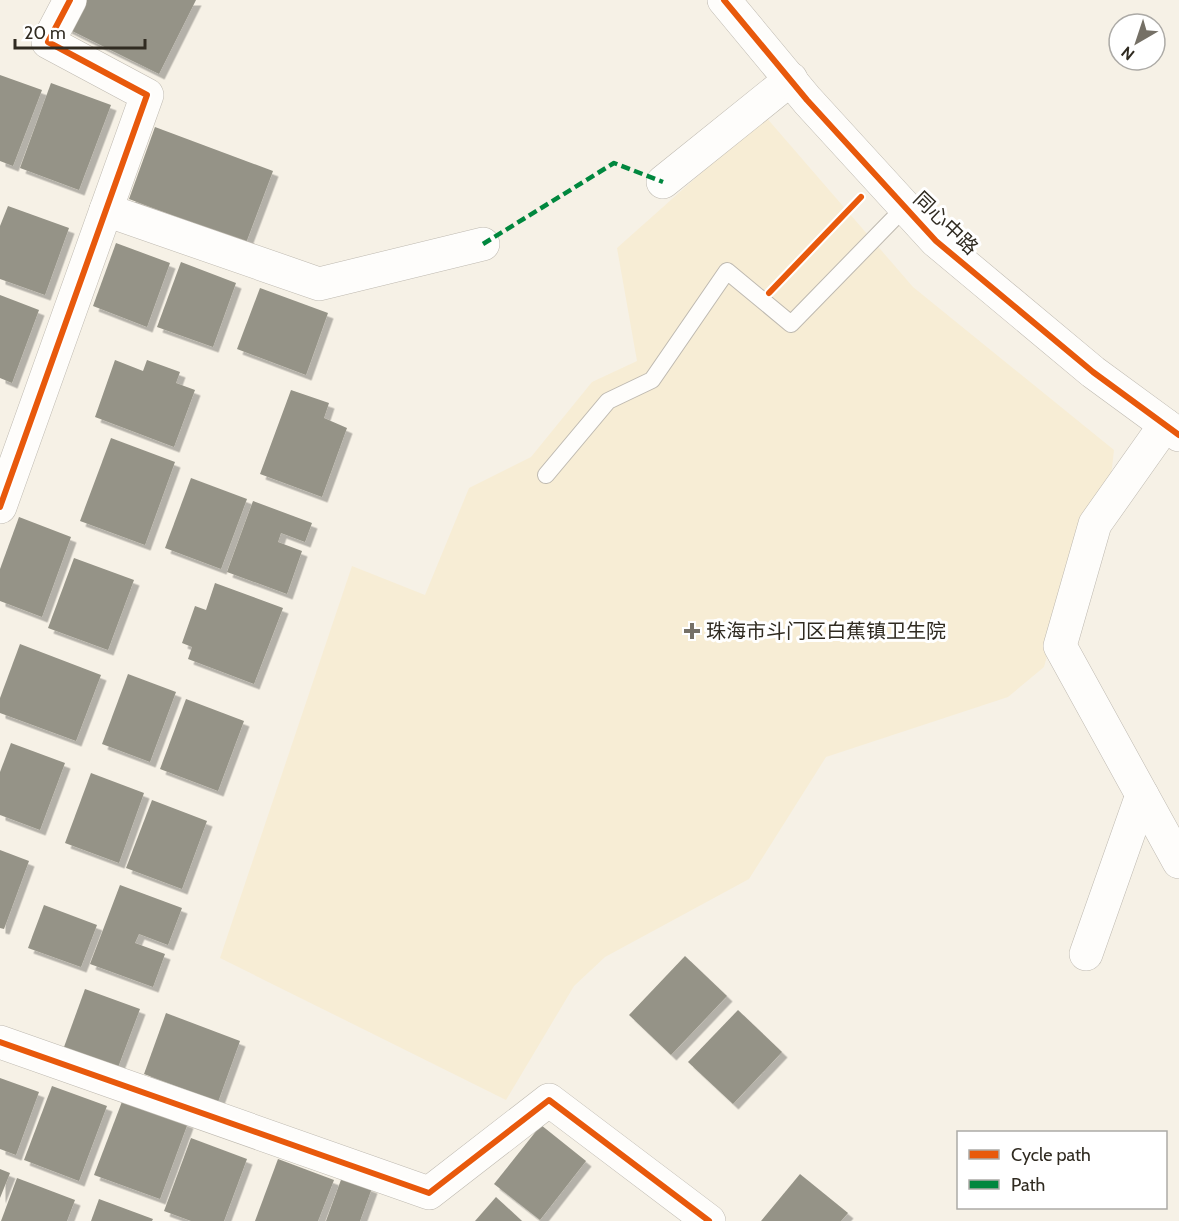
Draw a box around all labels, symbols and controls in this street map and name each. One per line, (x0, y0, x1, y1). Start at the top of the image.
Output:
scale bar (15, 12, 146, 50)
north arrow (1107, 12, 1167, 72)
text: 20 m (24, 22, 66, 44)
text: N (1118, 42, 1138, 64)
street label: 同心中路 (909, 187, 983, 259)
place label: 珠海市斗门区白蕉镇卫生院 (706, 619, 946, 643)
marker: 珠海市斗门区白蕉镇卫生院 (683, 622, 701, 640)
legend (957, 1131, 1167, 1209)
text: Cycle path (1011, 1144, 1091, 1166)
text: Path (1011, 1174, 1045, 1196)

